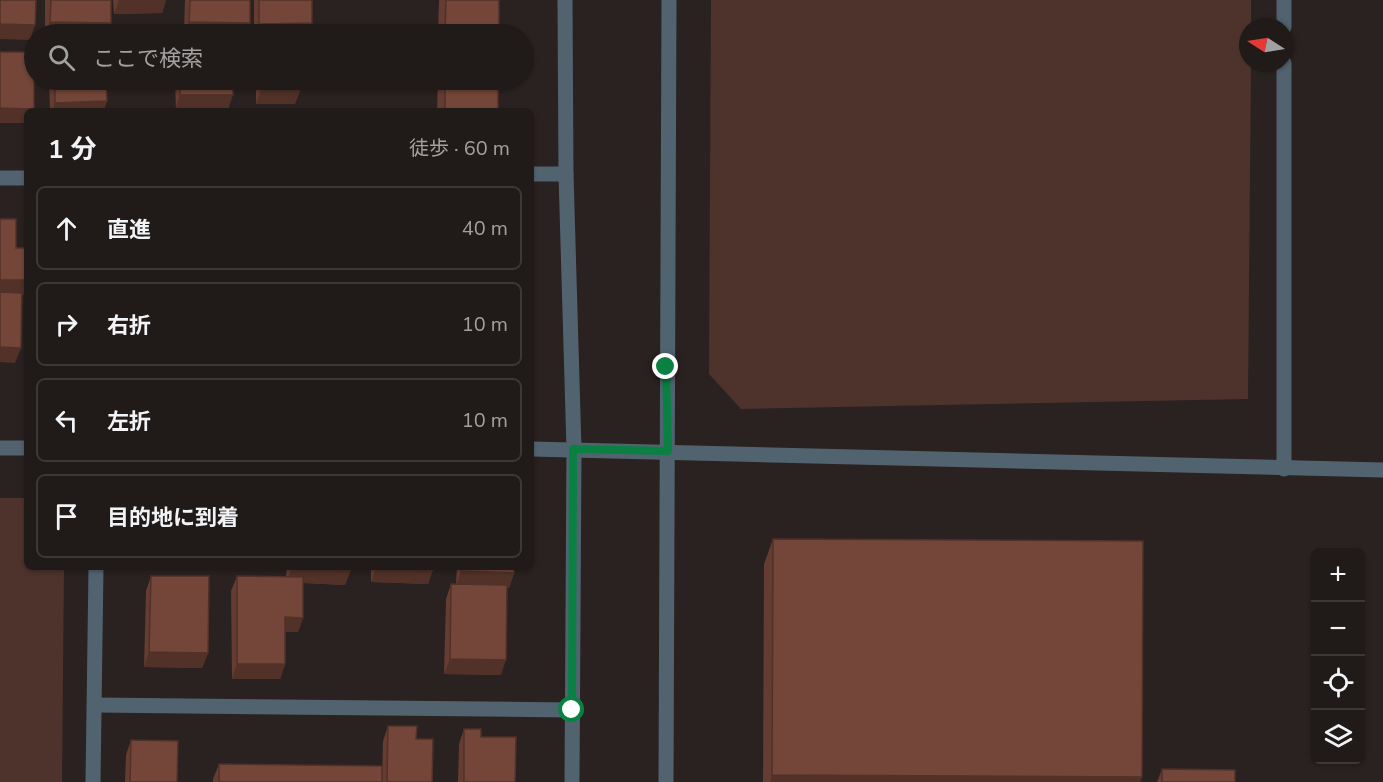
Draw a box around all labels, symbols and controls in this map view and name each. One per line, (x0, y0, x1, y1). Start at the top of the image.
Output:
north arrow (1239, 18, 1293, 72)
search box (24, 24, 534, 90)
icon: search (45, 41, 78, 74)
text: ここで検索 (93, 44, 203, 74)
text: 1 分 (48, 132, 97, 167)
text: 徒歩 · 60 m (409, 135, 510, 162)
icon: ahead (50, 212, 83, 245)
text: 直進 (107, 215, 151, 245)
text: 40 m (462, 215, 508, 242)
icon: right (50, 308, 83, 341)
text: 右折 (107, 311, 151, 341)
text: 10 m (462, 311, 508, 338)
route end (652, 353, 678, 379)
icon: left (50, 404, 83, 437)
text: 左折 (107, 407, 151, 437)
text: 10 m (462, 407, 508, 434)
icon: arrive (50, 500, 83, 533)
text: 目的地に到着 (107, 503, 239, 533)
map controls (1311, 548, 1365, 764)
button: + (1311, 548, 1365, 602)
button: − (1311, 602, 1365, 656)
button: locate (1311, 656, 1365, 710)
route start (558, 696, 584, 722)
button: layers (1311, 710, 1365, 764)

